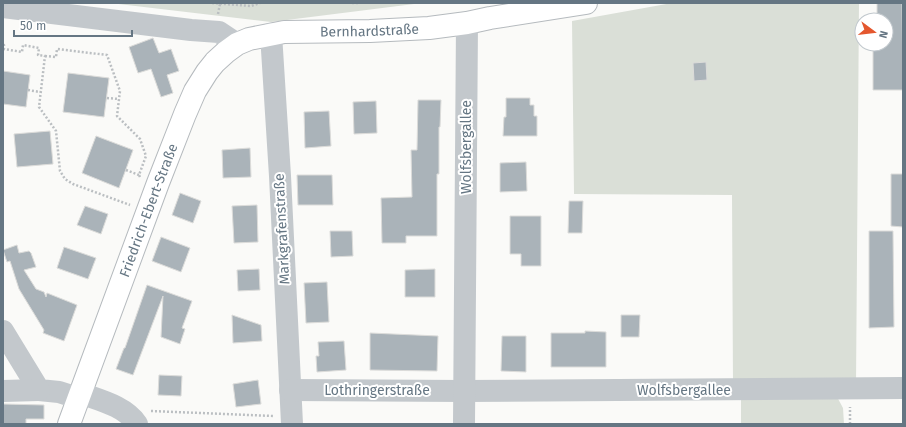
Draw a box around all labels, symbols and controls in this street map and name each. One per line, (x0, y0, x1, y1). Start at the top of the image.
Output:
scale bar (14, 12, 132, 38)
north arrow (854, 12, 894, 52)
text: 50 m (20, 19, 46, 33)
street label: Bernhardstraße (320, 20, 419, 40)
text: N (876, 29, 890, 40)
street label: Wolfsbergallee (458, 100, 475, 194)
street label: Friedrich-Ebert-Straße (116, 141, 181, 279)
street label: Markgrafenstraße (271, 173, 293, 285)
street label: Lothringerstraße (324, 382, 430, 399)
street label: Wolfsbergallee (637, 382, 731, 399)

